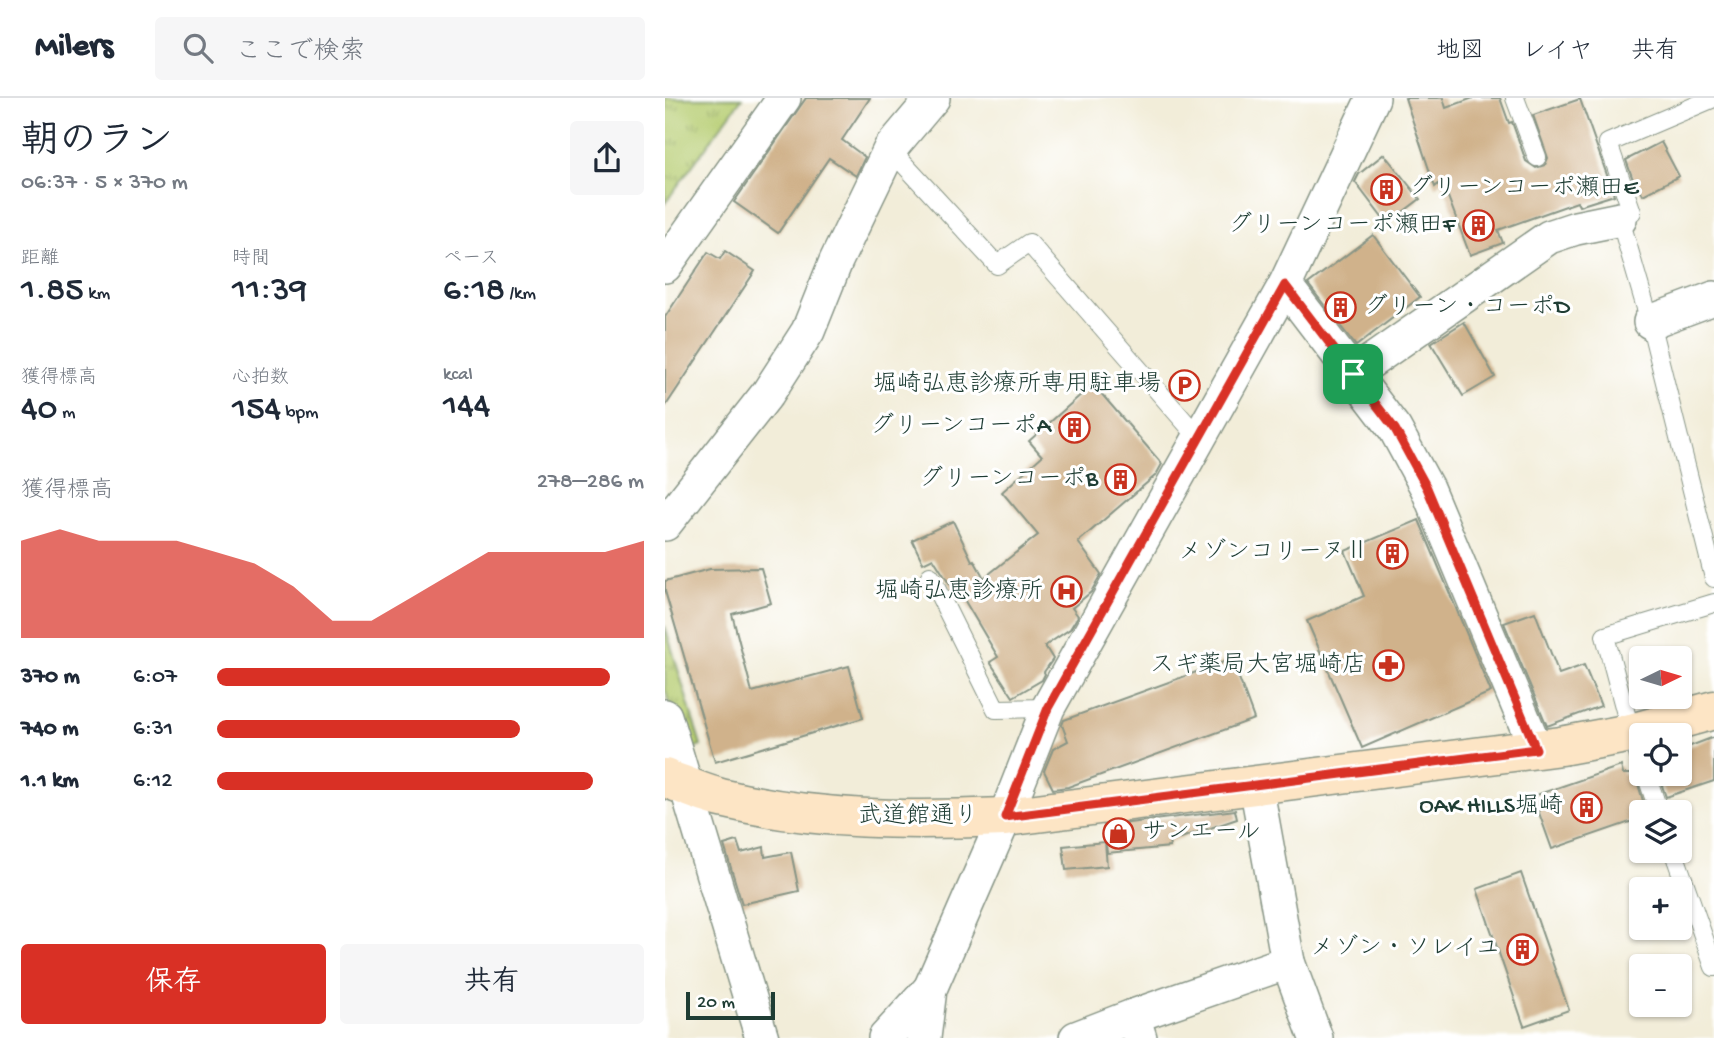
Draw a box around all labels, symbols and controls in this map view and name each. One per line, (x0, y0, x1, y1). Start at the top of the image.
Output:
search box (155, 17, 645, 80)
text: Milers (35, 29, 113, 67)
icon: search (179, 29, 217, 67)
text: ここで検索 (235, 38, 365, 69)
text: 地図 (1436, 38, 1484, 67)
text: レイヤ (1522, 38, 1593, 67)
text: 共有 (1631, 38, 1679, 67)
button: share (570, 121, 644, 195)
text: 朝のラン (21, 122, 173, 166)
text: 06:37 · 5 × 370 m (21, 170, 188, 197)
building icon: グリーンコーポ瀬田E (1369, 172, 1403, 206)
place label: グリーンコーポ瀬田E (1409, 174, 1640, 204)
building icon: グリーンコーポ瀬田F (1461, 209, 1495, 243)
place label: グリーンコーポ瀬田F (1228, 211, 1457, 241)
text: 距離 (21, 248, 59, 271)
text: 時間 (232, 248, 270, 271)
text: ペース (443, 248, 499, 271)
text: 1.85 (21, 271, 84, 312)
text: 11:39 (232, 271, 307, 312)
text: 6:18 (443, 271, 505, 312)
text: km (84, 283, 110, 306)
text: /km (505, 283, 536, 306)
building icon: グリーン・コーポD (1324, 291, 1358, 325)
place label: グリーン・コーポD (1364, 293, 1571, 323)
pin (1323, 344, 1383, 404)
icon: arrive (1334, 355, 1372, 393)
text: kcal (443, 364, 473, 387)
text: 獲得標高 (21, 367, 97, 390)
text: 心拍数 (232, 367, 289, 390)
parking icon: 堀崎弘恵診療所専用駐車場 (1167, 368, 1201, 402)
place label: 堀崎弘恵診療所専用駐車場 (873, 370, 1161, 400)
text: 144 (443, 387, 490, 428)
text: 40 (21, 390, 57, 431)
text: 154 (232, 390, 281, 431)
text: m (57, 402, 75, 425)
text: bpm (281, 402, 318, 425)
building icon: グリーンコーポA (1057, 410, 1091, 444)
place label: グリーンコーポA (870, 412, 1053, 442)
building icon: グリーンコーポB (1104, 463, 1138, 497)
place label: グリーンコーポB (919, 465, 1099, 495)
text: 278–286 m (537, 469, 644, 496)
text: 獲得標高 (21, 478, 113, 505)
building icon: メゾンコリーヌⅡ (1375, 536, 1409, 570)
place label: メゾンコリーヌⅡ (1178, 538, 1369, 568)
hospital icon: 堀崎弘恵診療所 (1049, 575, 1083, 609)
place label: 堀崎弘恵診療所 (875, 577, 1043, 607)
north arrow (1629, 646, 1692, 709)
map controls (1629, 646, 1692, 1017)
pharmacy icon: スギ薬局大宮堀崎店 (1372, 649, 1406, 683)
place label: スギ薬局大宮堀崎店 (1150, 651, 1366, 681)
text: 370 m (21, 664, 80, 691)
text: 6:07 (133, 664, 177, 691)
text: 740 m (21, 716, 79, 743)
text: 6:31 (133, 716, 173, 743)
button: locate (1629, 723, 1692, 786)
text: 1.1 km (21, 768, 79, 795)
text: 6:12 (133, 768, 172, 795)
building icon: OAK HILLS堀崎 (1569, 790, 1603, 824)
place label: OAK HILLS堀崎 (1419, 792, 1563, 822)
button: layers (1629, 800, 1692, 863)
street label: 武道館通り (858, 802, 978, 832)
shop icon: サンエール (1102, 816, 1136, 850)
place label: サンエール (1142, 819, 1261, 848)
button: + (1629, 877, 1692, 940)
building icon: メゾン・ソレイユ (1506, 932, 1540, 966)
place label: メゾン・ソレイユ (1310, 934, 1500, 964)
button: 保存 (21, 944, 326, 1024)
button: 共有 (340, 944, 644, 1024)
button: − (1629, 954, 1692, 1017)
scale bar (686, 989, 775, 1021)
text: 20 m (697, 992, 735, 1015)

